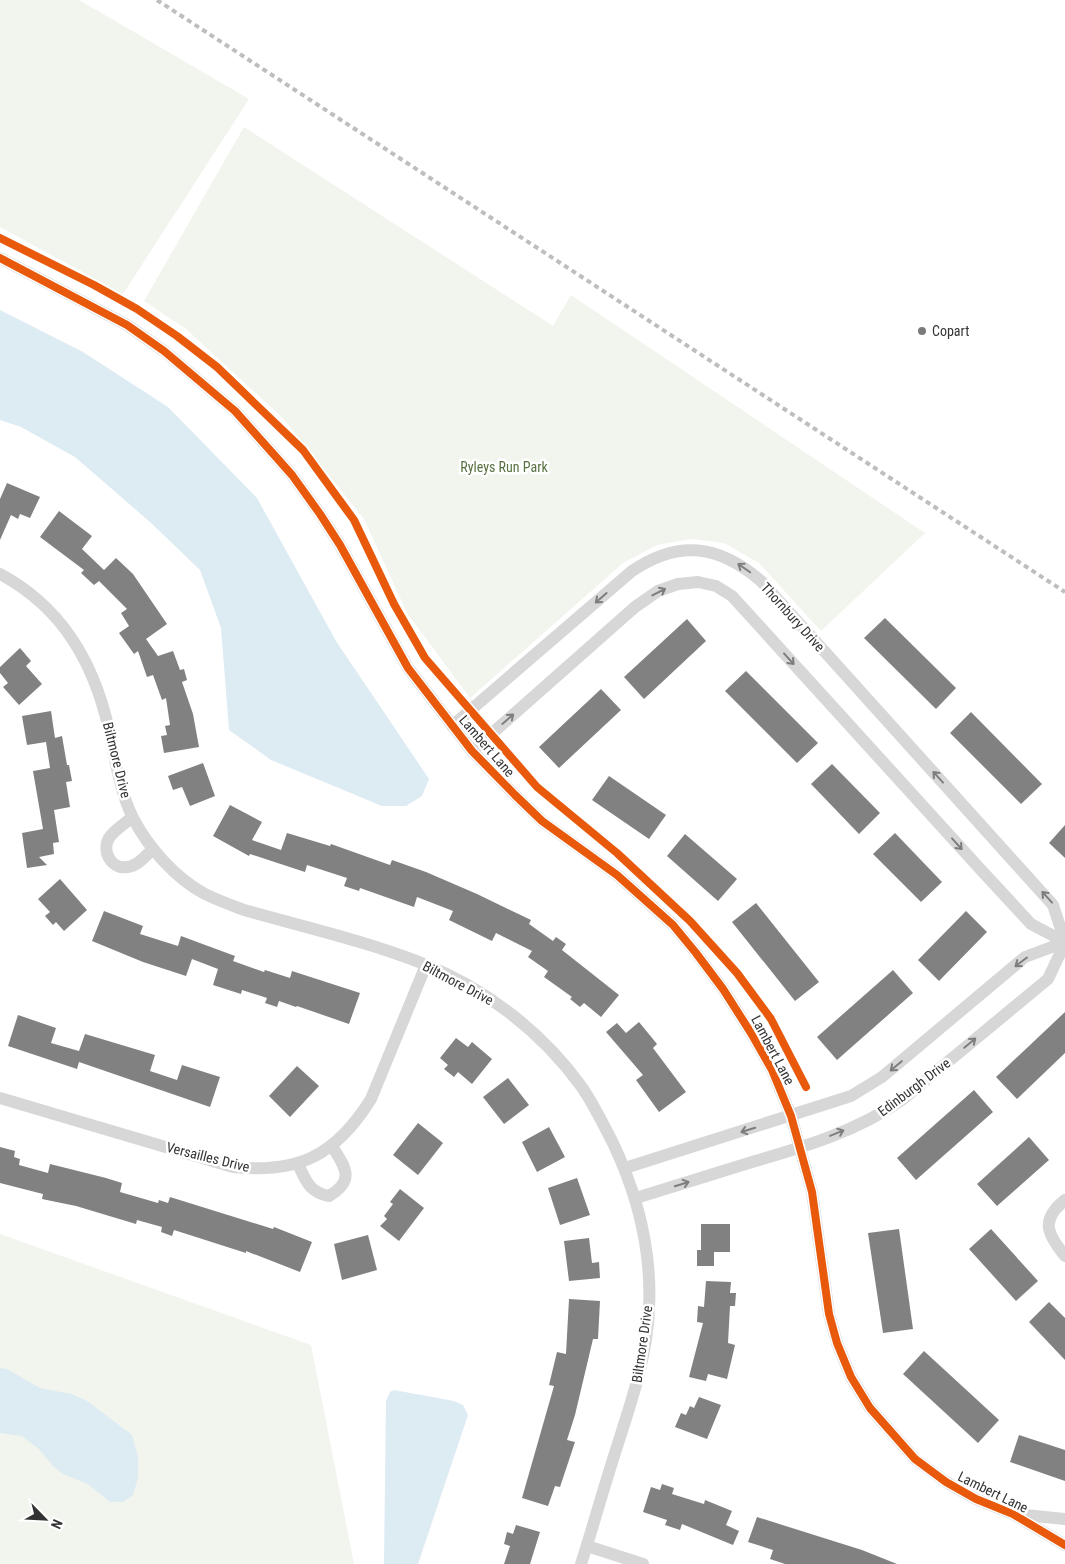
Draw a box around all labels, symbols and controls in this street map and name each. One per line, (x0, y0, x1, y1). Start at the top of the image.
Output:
place label: Copart (932, 323, 969, 339)
marker: Copart (916, 325, 928, 337)
park label: Ryleys Run Park (460, 459, 548, 475)
one-way arrow (738, 563, 752, 573)
street label: Thornbury Drive (758, 579, 828, 655)
one-way arrow (652, 587, 667, 597)
one-way arrow (594, 593, 607, 604)
one-way arrow (783, 652, 795, 665)
street label: Lambert Lane (456, 712, 518, 780)
one-way arrow (502, 713, 515, 724)
street label: Biltmore Drive (100, 720, 134, 800)
one-way arrow (932, 770, 944, 783)
one-way arrow (951, 837, 963, 850)
one-way arrow (1041, 891, 1053, 904)
one-way arrow (1015, 956, 1028, 967)
street label: Biltmore Drive (420, 958, 496, 1008)
street label: Lambert Lane (748, 1013, 798, 1088)
one-way arrow (964, 1038, 977, 1049)
street label: Edinburgh Drive (875, 1054, 954, 1119)
one-way arrow (890, 1060, 903, 1071)
one-way arrow (741, 1125, 757, 1135)
one-way arrow (829, 1128, 844, 1138)
street label: Versailles Drive (165, 1139, 252, 1175)
one-way arrow (674, 1178, 690, 1188)
street label: Biltmore Drive (629, 1304, 655, 1384)
street label: Lambert Lane (955, 1468, 1031, 1516)
north arrow (20, 1494, 70, 1544)
text: N (48, 1517, 66, 1531)

